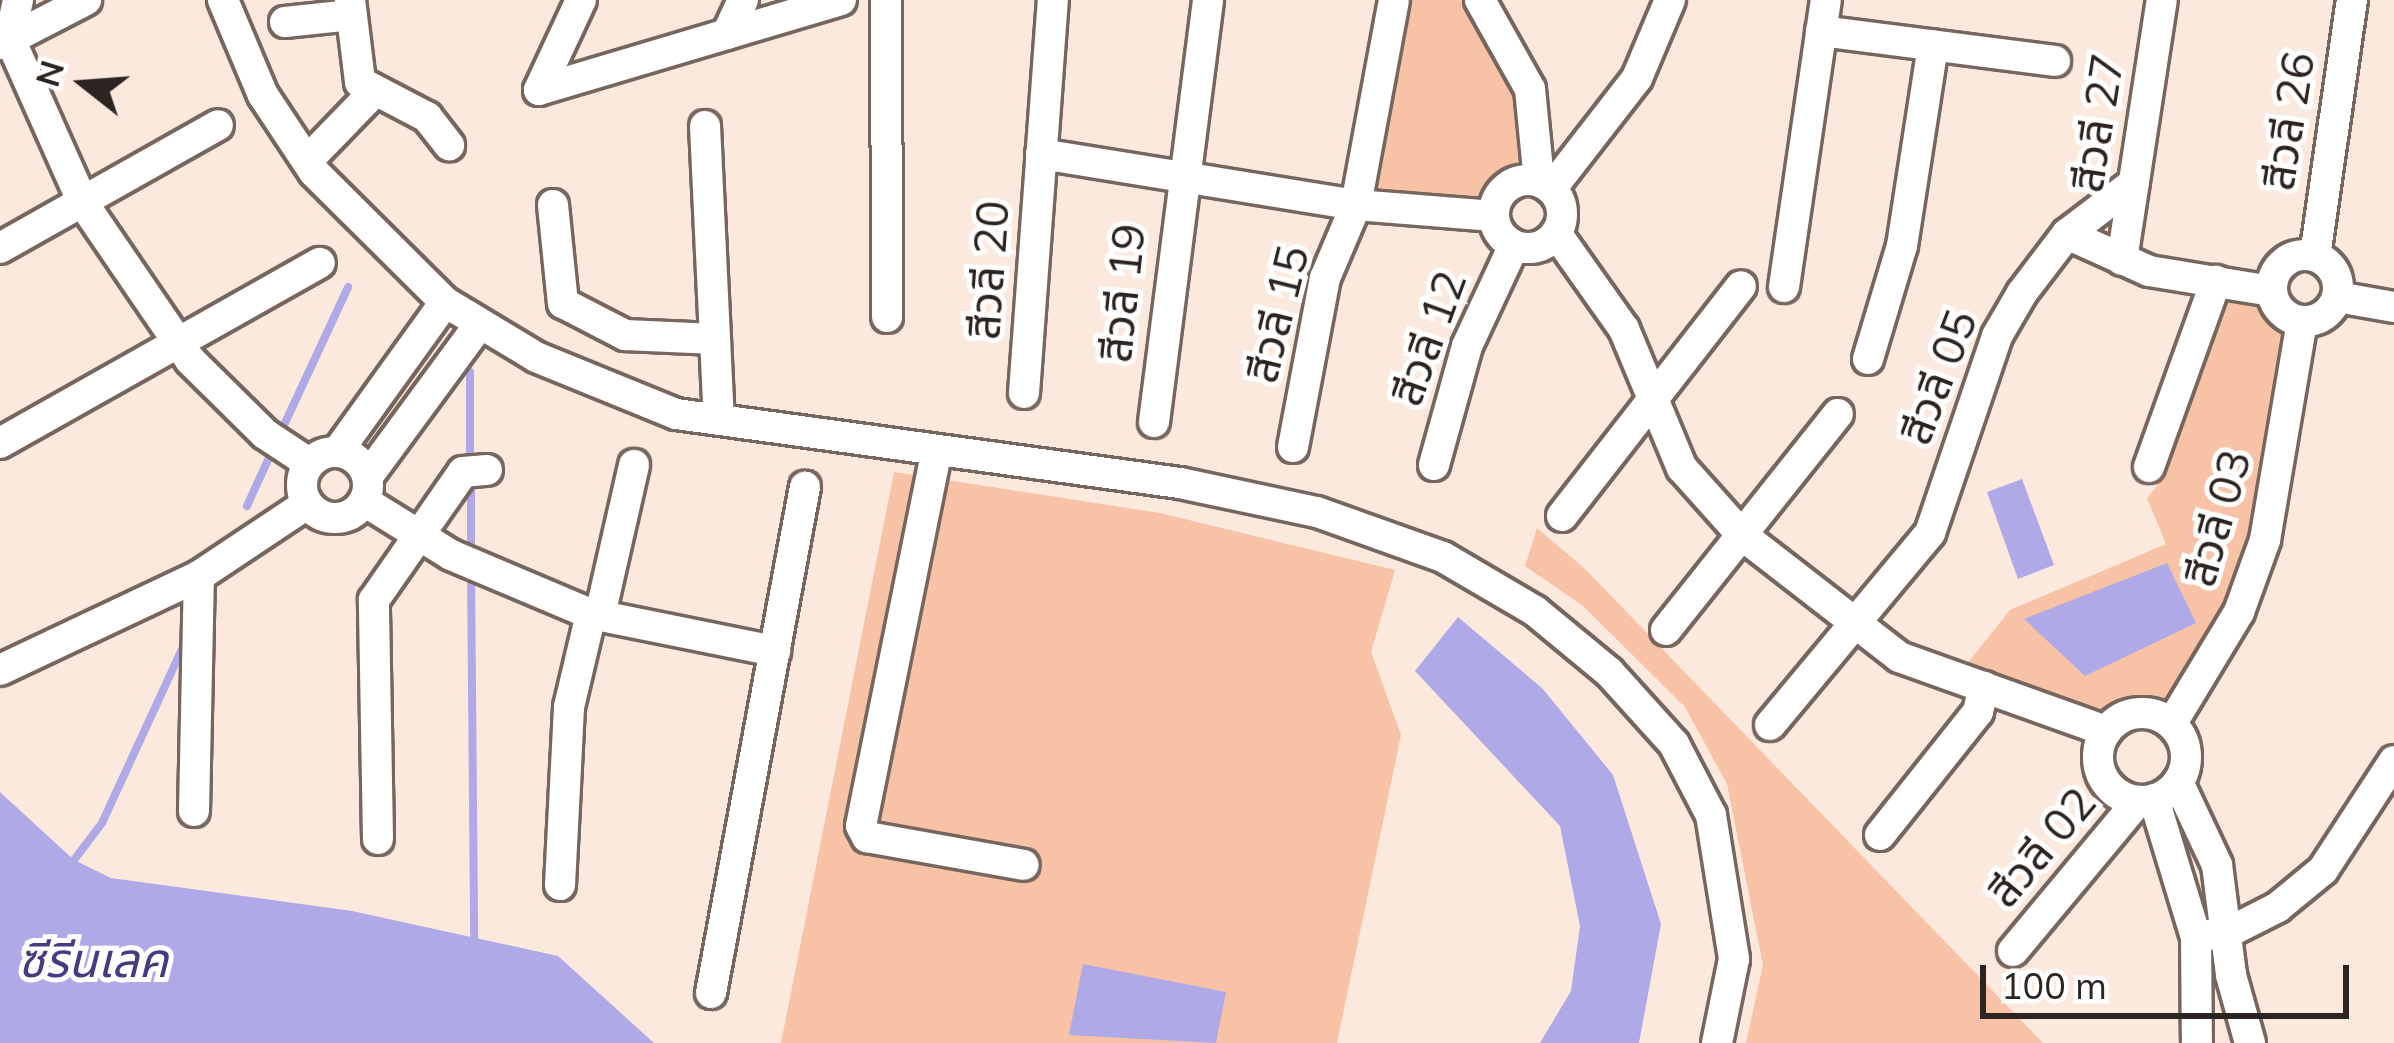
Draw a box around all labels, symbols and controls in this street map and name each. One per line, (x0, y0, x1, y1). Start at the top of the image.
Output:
north arrow (24, 24, 144, 144)
street label: สีวลี 26 (2250, 48, 2326, 194)
street label: สีวลี 27 (2059, 50, 2135, 196)
text: N (26, 55, 72, 91)
street label: สีวลี 20 (956, 199, 1020, 341)
street label: สีวลี 19 (1088, 221, 1156, 365)
street label: สีวลี 15 (1234, 240, 1320, 388)
street label: สีวลี 12 (1379, 263, 1477, 413)
street label: สีวลี 05 (1888, 302, 1988, 452)
street label: สีวลี 03 (2172, 444, 2262, 592)
street label: สีวลี 02 (1976, 776, 2106, 918)
water label: ซีรีนเลค (18, 931, 168, 989)
scale bar (1986, 941, 2355, 1015)
text: 100 m (2001, 963, 2107, 1008)

